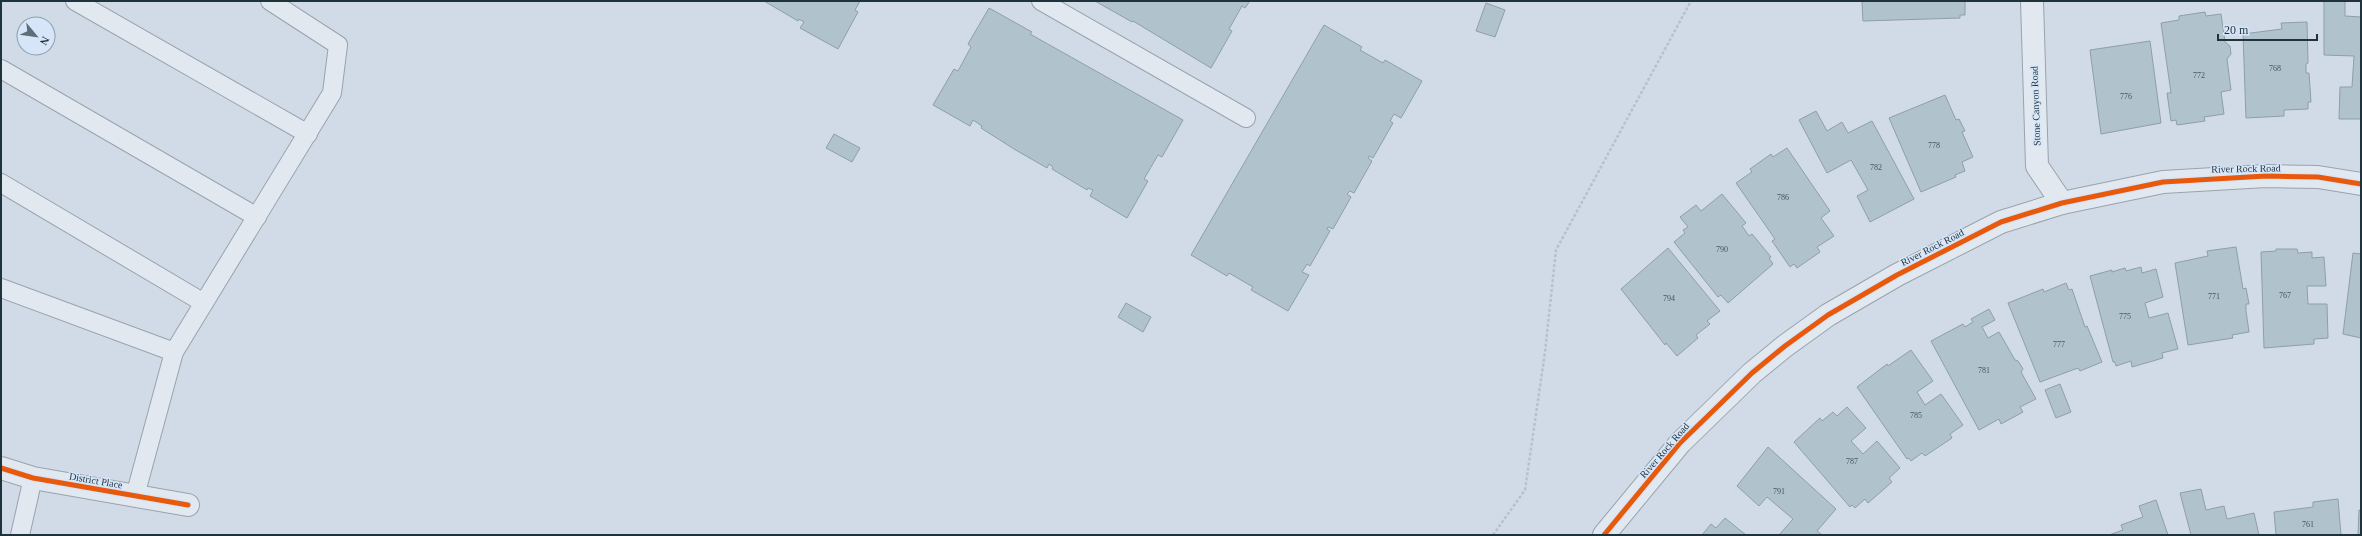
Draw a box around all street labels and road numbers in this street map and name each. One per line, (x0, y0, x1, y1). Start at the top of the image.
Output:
street label: Stone Canyon Road (2029, 66, 2042, 146)
street label: River Rock Road (2211, 162, 2281, 175)
street label: River Rock Road (1899, 227, 1966, 268)
street label: River Rock Road (1637, 421, 1691, 480)
street label: District Place (68, 470, 124, 491)

